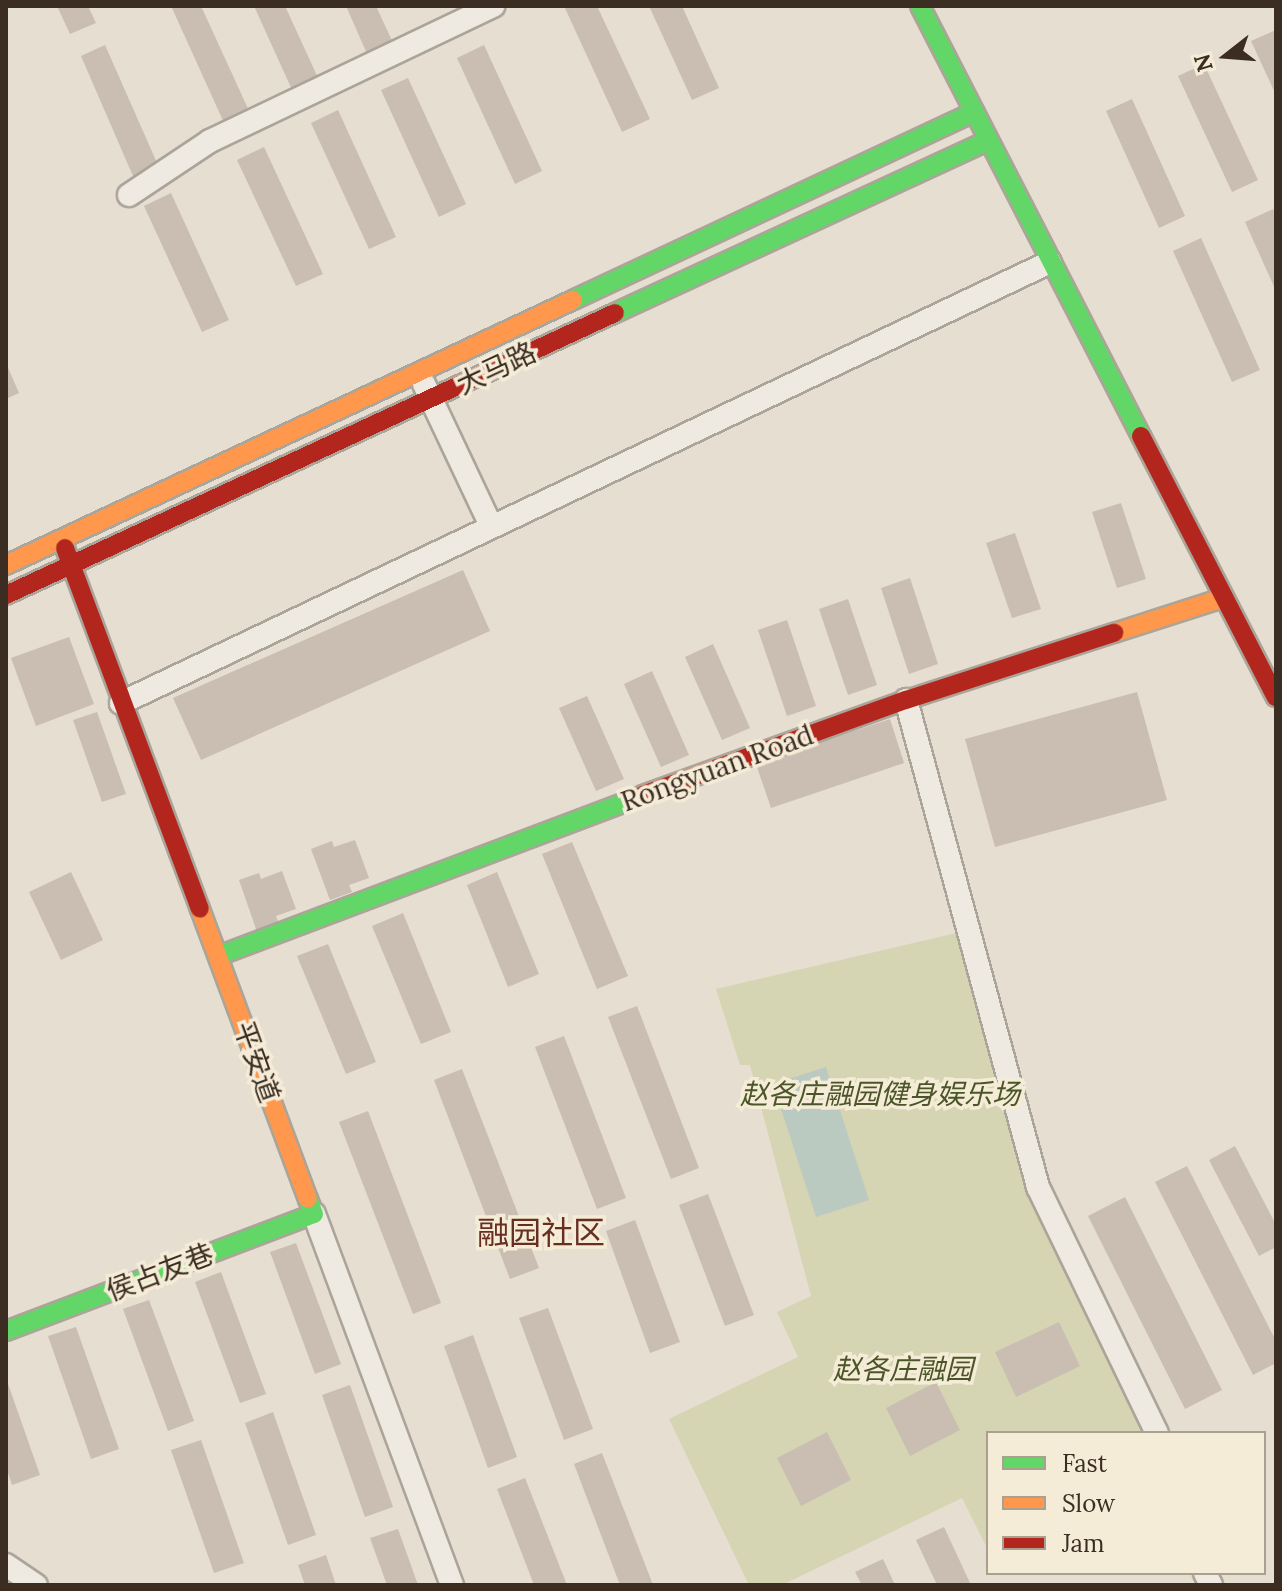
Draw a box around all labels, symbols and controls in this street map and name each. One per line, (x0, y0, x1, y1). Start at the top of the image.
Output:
north arrow (1186, 16, 1266, 96)
text: N (1187, 51, 1219, 75)
street label: 大马路 (451, 335, 541, 401)
street label: Rongyuan Road (616, 718, 818, 818)
street label: 平安道 (227, 1017, 287, 1107)
park label: 赵各庄融园健身娱乐场 (740, 1077, 1020, 1111)
district label: 融园社区 (477, 1214, 605, 1252)
street label: 侯占友巷 (102, 1236, 218, 1308)
park label: 赵各庄融园 (833, 1352, 973, 1386)
legend (986, 1431, 1266, 1575)
text: Fast (1062, 1448, 1107, 1479)
text: Slow (1062, 1488, 1115, 1519)
text: Jam (1062, 1528, 1104, 1559)

